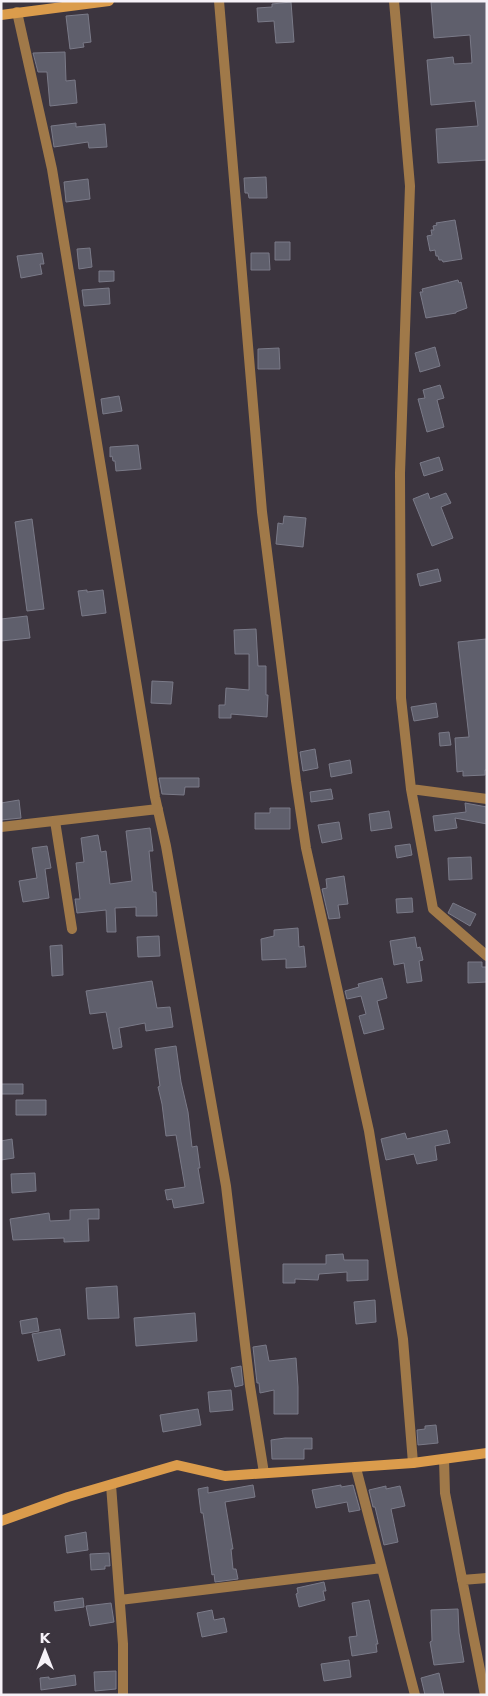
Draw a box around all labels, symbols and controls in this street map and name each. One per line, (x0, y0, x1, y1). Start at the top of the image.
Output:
north arrow (20, 1626, 70, 1676)
text: K (40, 1630, 52, 1646)

